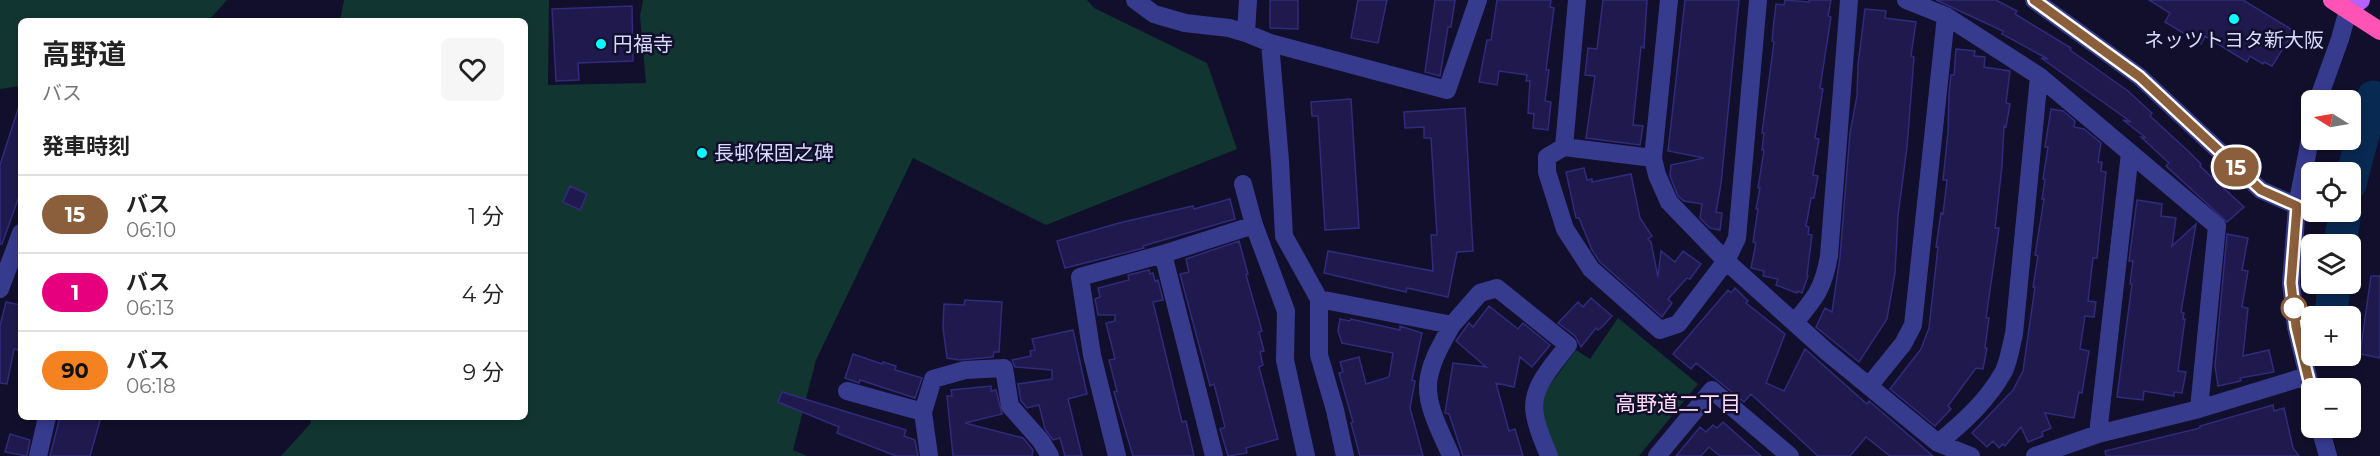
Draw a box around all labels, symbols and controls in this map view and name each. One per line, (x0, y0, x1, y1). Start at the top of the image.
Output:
marker: ネッツトヨタ新大阪 (2227, 12, 2241, 26)
place label: ネッツトヨタ新大阪 (2144, 28, 2324, 52)
place label: 円福寺 (613, 32, 673, 56)
text: 高野道 (42, 37, 126, 71)
marker: 円福寺 (594, 37, 608, 51)
button: heart (441, 38, 504, 101)
text: バス (42, 81, 82, 105)
north arrow (2301, 90, 2361, 150)
map controls (2301, 90, 2361, 438)
text: 発車時刻 (42, 133, 130, 160)
place label: 長邨保固之碑 (714, 141, 834, 165)
marker: 長邨保固之碑 (695, 146, 709, 160)
line badge: 15 (2209, 148, 2263, 186)
text: 15 (2226, 155, 2246, 180)
button: locate (2301, 162, 2361, 222)
text: バス (126, 191, 170, 218)
text: 15 (65, 202, 85, 227)
text: 1 分 (468, 203, 504, 230)
text: 06:10 (126, 218, 176, 242)
button: layers (2301, 234, 2361, 294)
text: バス (126, 269, 170, 296)
text: 1 (71, 280, 79, 305)
text: 4 分 (462, 281, 504, 308)
unlabelled marker (2281, 295, 2307, 321)
text: 06:13 (126, 296, 174, 320)
button: + (2301, 306, 2361, 366)
text: バス (126, 347, 170, 374)
text: 90 (61, 358, 89, 383)
text: 9 分 (463, 359, 504, 386)
text: 06:18 (126, 374, 176, 398)
button: − (2301, 378, 2361, 438)
district label: 高野道二丁目 (1615, 391, 1741, 416)

